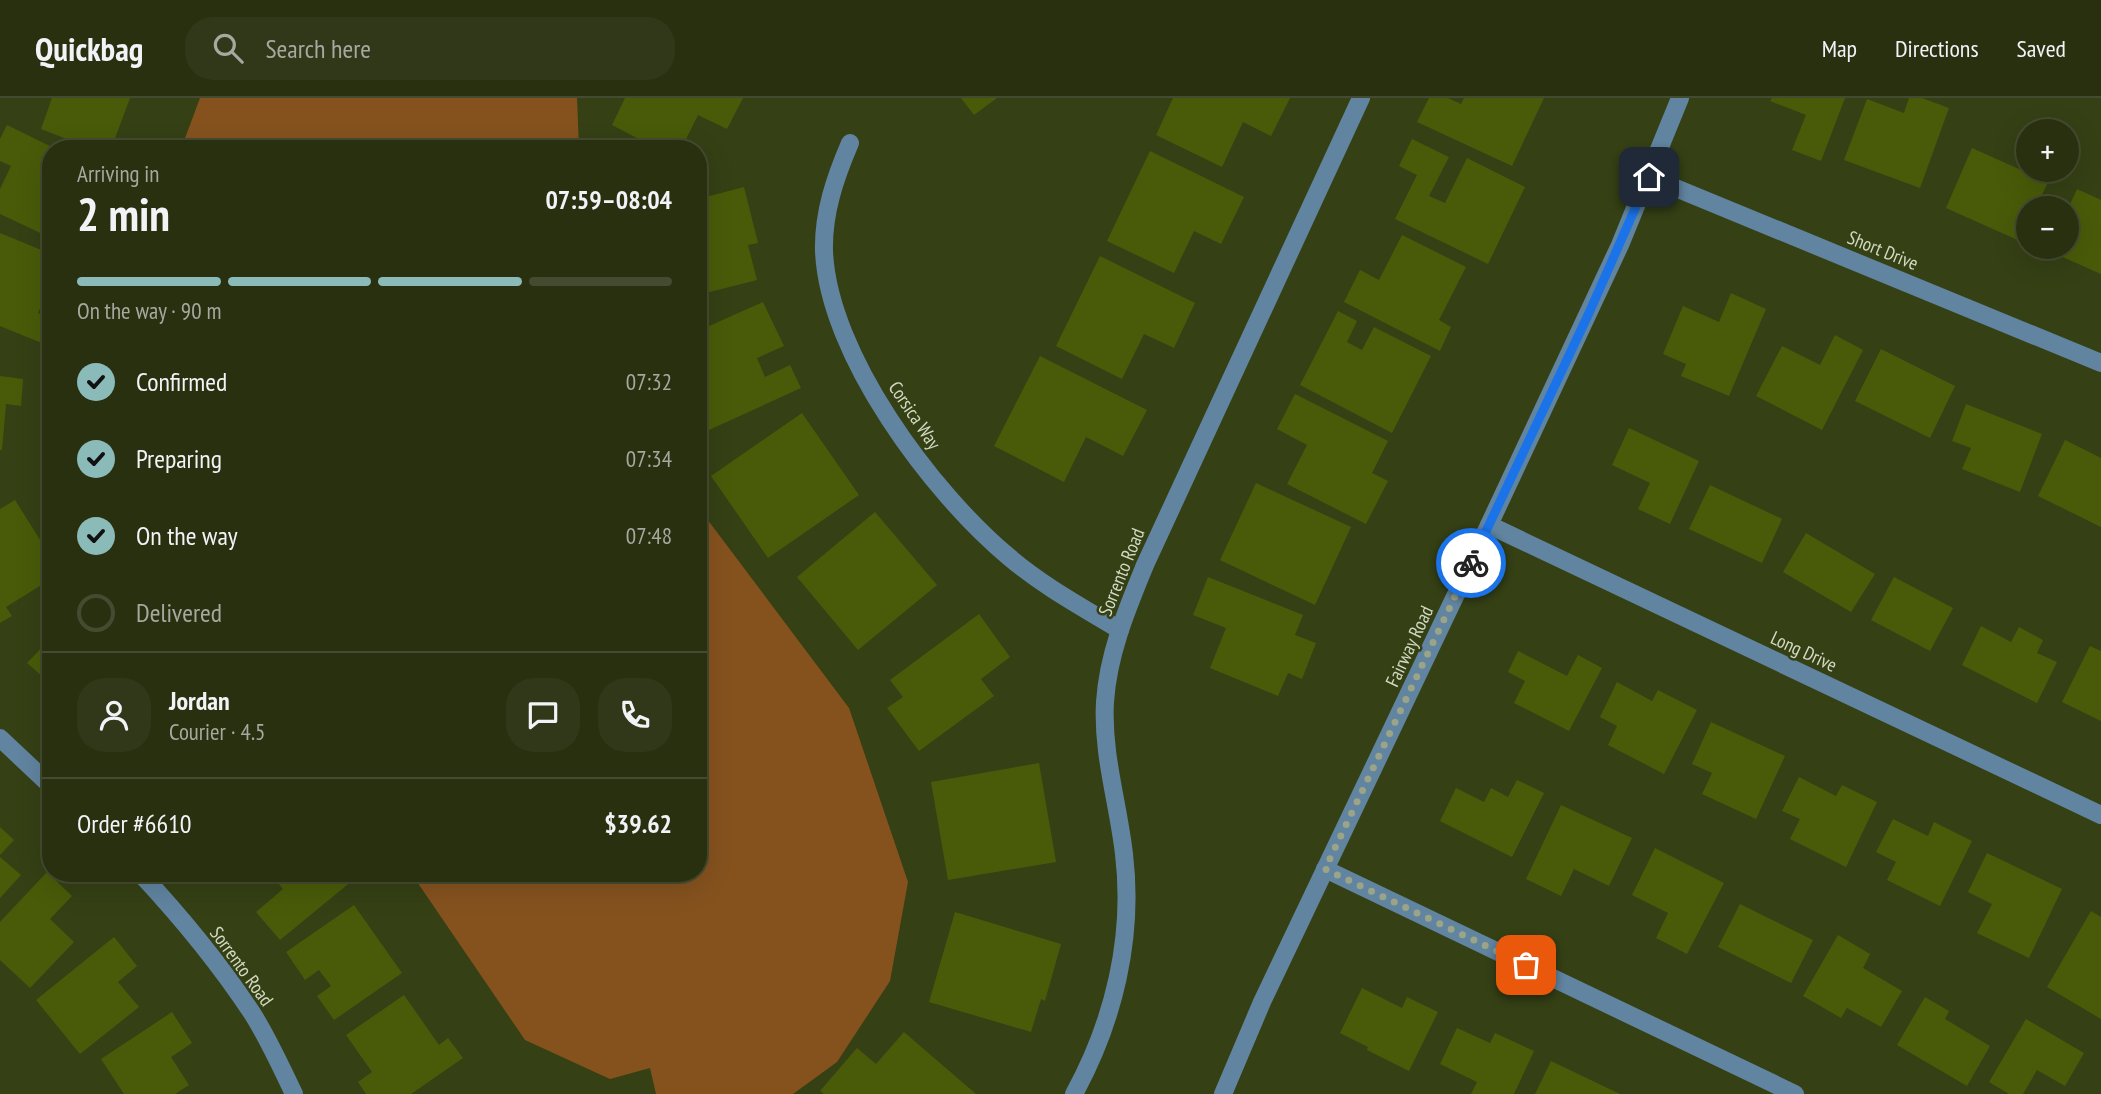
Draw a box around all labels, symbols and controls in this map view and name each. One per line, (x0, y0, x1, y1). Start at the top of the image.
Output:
search box (185, 17, 675, 80)
text: Quickbag (35, 27, 143, 70)
icon: search (209, 29, 247, 67)
text: Search here (265, 32, 371, 65)
text: Map (1822, 33, 1857, 64)
text: Directions (1895, 33, 1979, 64)
text: Saved (2017, 33, 2066, 64)
map controls (2016, 119, 2079, 259)
button: + (2016, 119, 2079, 182)
pin (1619, 147, 1679, 207)
icon: home (1630, 158, 1668, 196)
text: Arriving in (77, 159, 159, 188)
text: 07:59–08:04 (545, 183, 672, 216)
text: 2 min (77, 184, 170, 244)
button: − (2016, 196, 2079, 259)
street label: Short Drive (1844, 225, 1922, 275)
text: On the way · 90 m (77, 296, 221, 325)
icon: check (77, 363, 115, 401)
text: Confirmed (136, 365, 227, 398)
text: 07:32 (626, 367, 672, 396)
street label: Corsica Way (883, 376, 947, 454)
icon: check (77, 440, 115, 478)
text: Preparing (136, 442, 222, 475)
text: 07:34 (626, 444, 672, 473)
icon: check (77, 517, 115, 555)
text: On the way (136, 519, 238, 552)
text: 07:48 (626, 521, 672, 550)
street label: Sorrento Road (1093, 525, 1149, 619)
courier (1436, 528, 1506, 598)
icon: bike (1452, 544, 1490, 582)
text: Delivered (136, 596, 222, 629)
street label: Fairway Road (1380, 602, 1438, 690)
street label: Long Drive (1767, 625, 1841, 677)
button: person (77, 678, 151, 752)
button: chat (506, 678, 580, 752)
button: phone (598, 678, 672, 752)
text: Jordan (169, 684, 230, 717)
text: Courier · 4.5 (169, 717, 265, 746)
text: Order #6610 (77, 807, 192, 840)
text: $39.62 (604, 807, 672, 840)
street label: Sorrento Road (205, 921, 279, 1011)
pin (1496, 935, 1556, 995)
icon: bag (1507, 946, 1545, 984)

